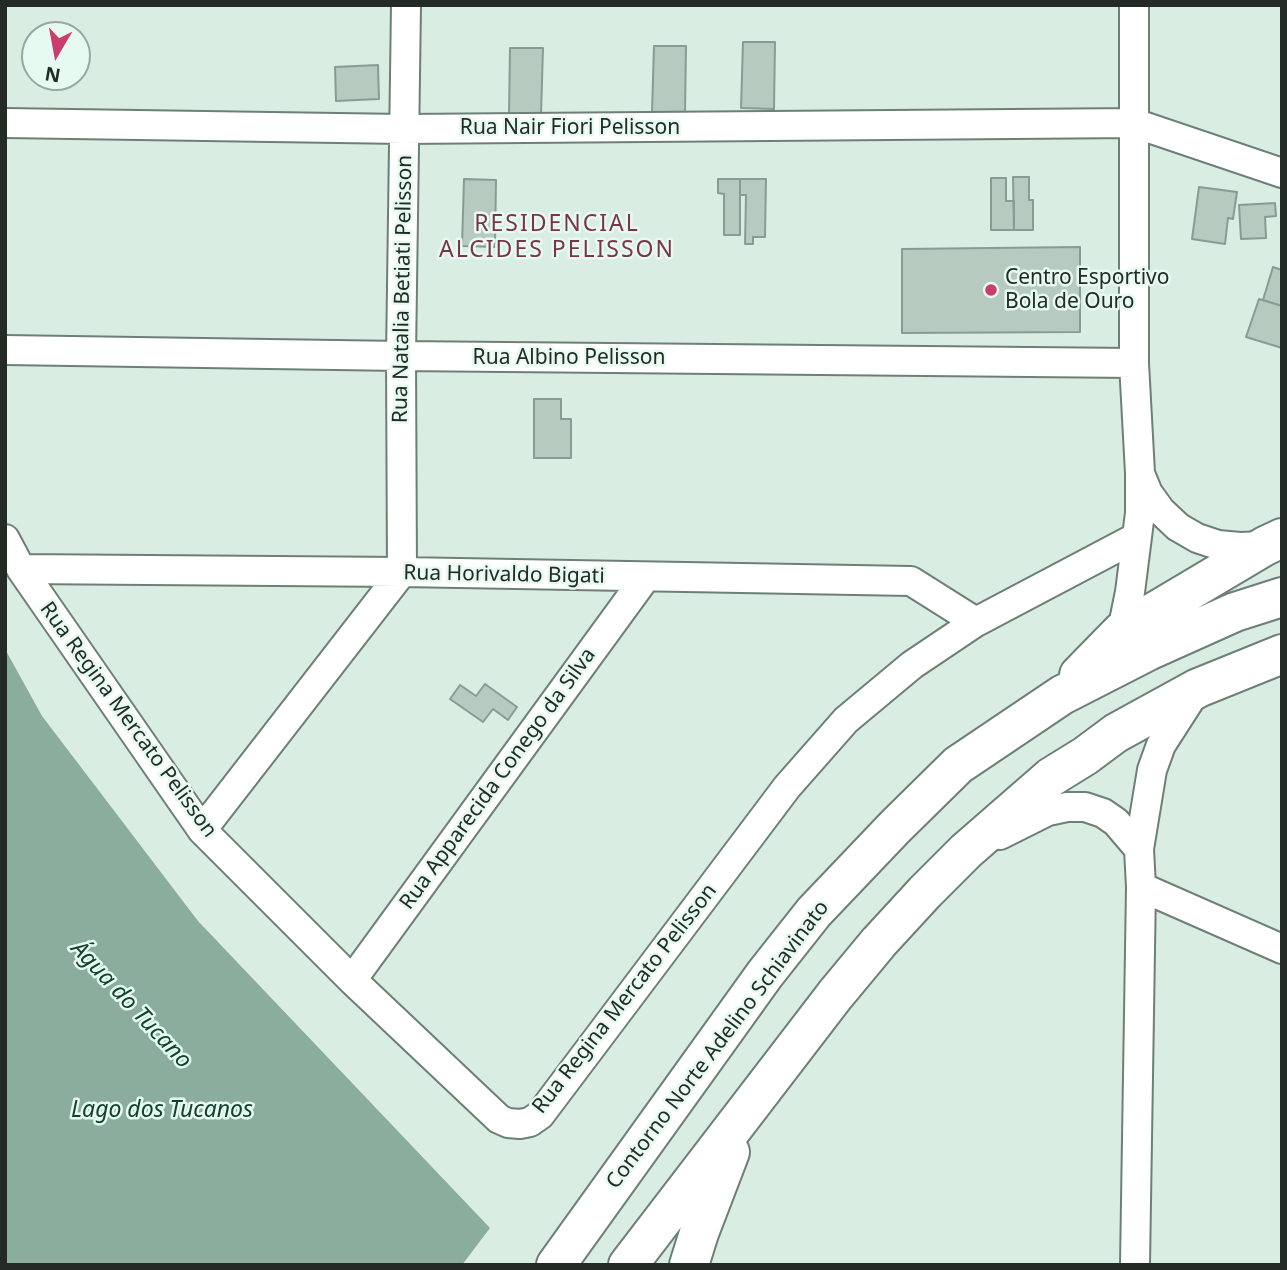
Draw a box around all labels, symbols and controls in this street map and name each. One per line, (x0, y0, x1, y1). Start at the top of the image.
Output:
north arrow (21, 21, 91, 91)
text: N (43, 61, 63, 89)
street label: Rua Nair Fiori Pelisson (460, 115, 680, 141)
street label: Rua Natalia Betiati Pelisson (388, 155, 418, 423)
district label: RESIDENCIAL ALCIDES PELISSON (441, 210, 673, 264)
place label: Centro Esportivo Bola de Ouro (1005, 265, 1169, 315)
marker: Centro Esportivo Bola de Ouro (983, 282, 999, 298)
street label: Rua Albino Pelisson (473, 345, 665, 371)
street label: Rua Horivaldo Bigati (403, 561, 605, 589)
street label: Rua Regina Mercato Pelisson (34, 597, 222, 843)
street label: Rua Apparecida Conego da Silva (395, 643, 601, 915)
street label: Rua Regina Mercato Pelisson (527, 879, 723, 1119)
street label: Contorno Norte Adelino Schiavinato (601, 896, 835, 1194)
water label: Água do Tucano (65, 936, 197, 1074)
water label: Lago dos Tucanos (71, 1096, 253, 1124)

